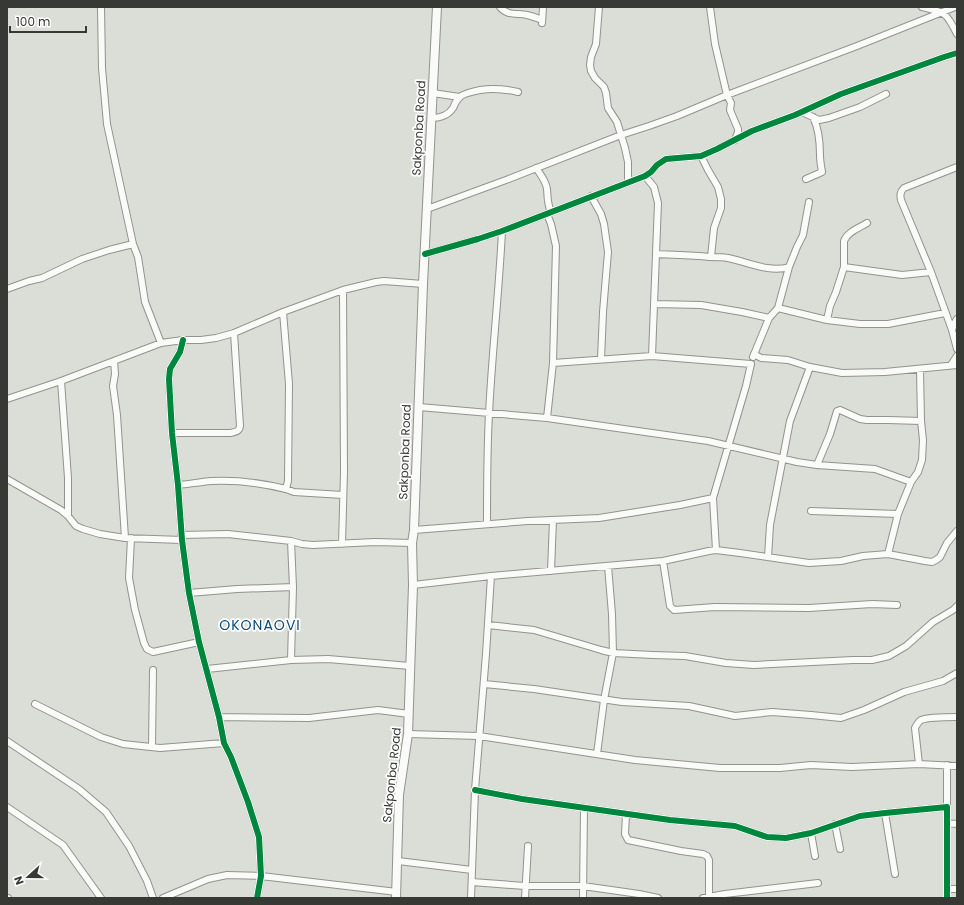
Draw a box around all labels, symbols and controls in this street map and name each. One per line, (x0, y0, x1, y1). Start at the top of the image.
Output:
scale bar (10, 8, 86, 34)
text: 100 m (16, 13, 50, 30)
street label: Sakponba Road (408, 80, 429, 176)
street label: Sakponba Road (394, 404, 415, 500)
district label: OKONAOVI (219, 615, 301, 635)
street label: Sakponba Road (378, 727, 405, 823)
north arrow (8, 857, 48, 897)
text: N (10, 874, 28, 887)

